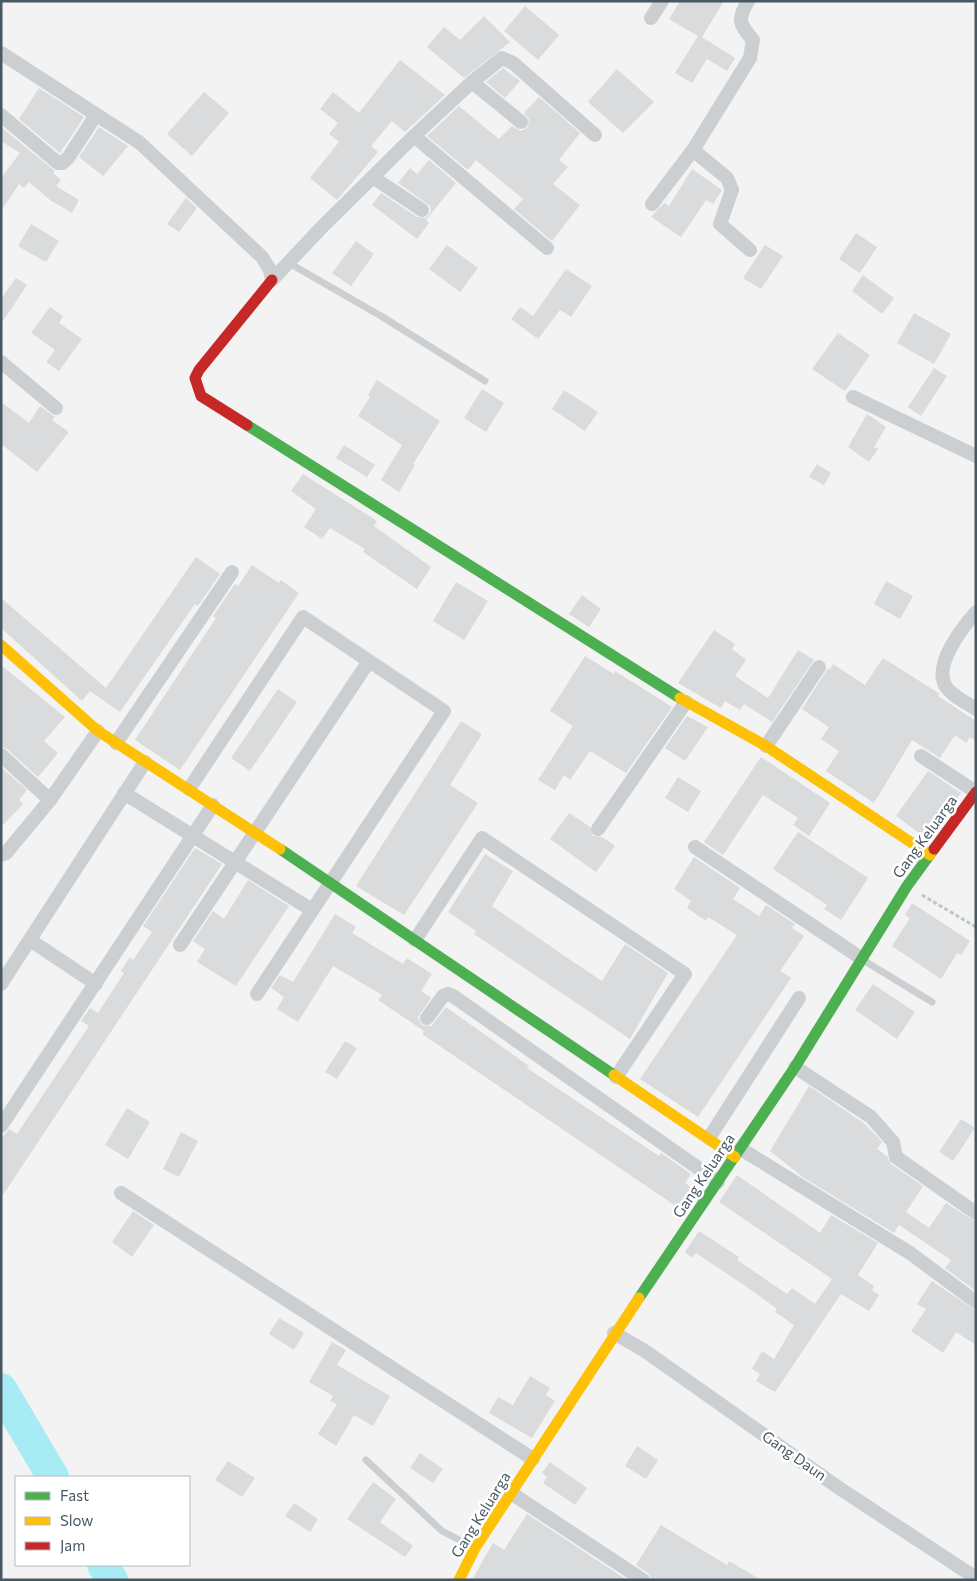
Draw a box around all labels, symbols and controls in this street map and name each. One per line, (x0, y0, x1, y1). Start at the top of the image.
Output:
street label: Gang Keluarga (888, 792, 960, 881)
street label: Gang Keluarga (668, 1130, 738, 1221)
street label: Gang Daun (759, 1426, 830, 1484)
street label: Gang Keluarga (447, 1468, 514, 1561)
legend (15, 1476, 190, 1566)
text: Fast (60, 1486, 89, 1504)
text: Slow (60, 1511, 93, 1529)
text: Jam (60, 1536, 85, 1554)

